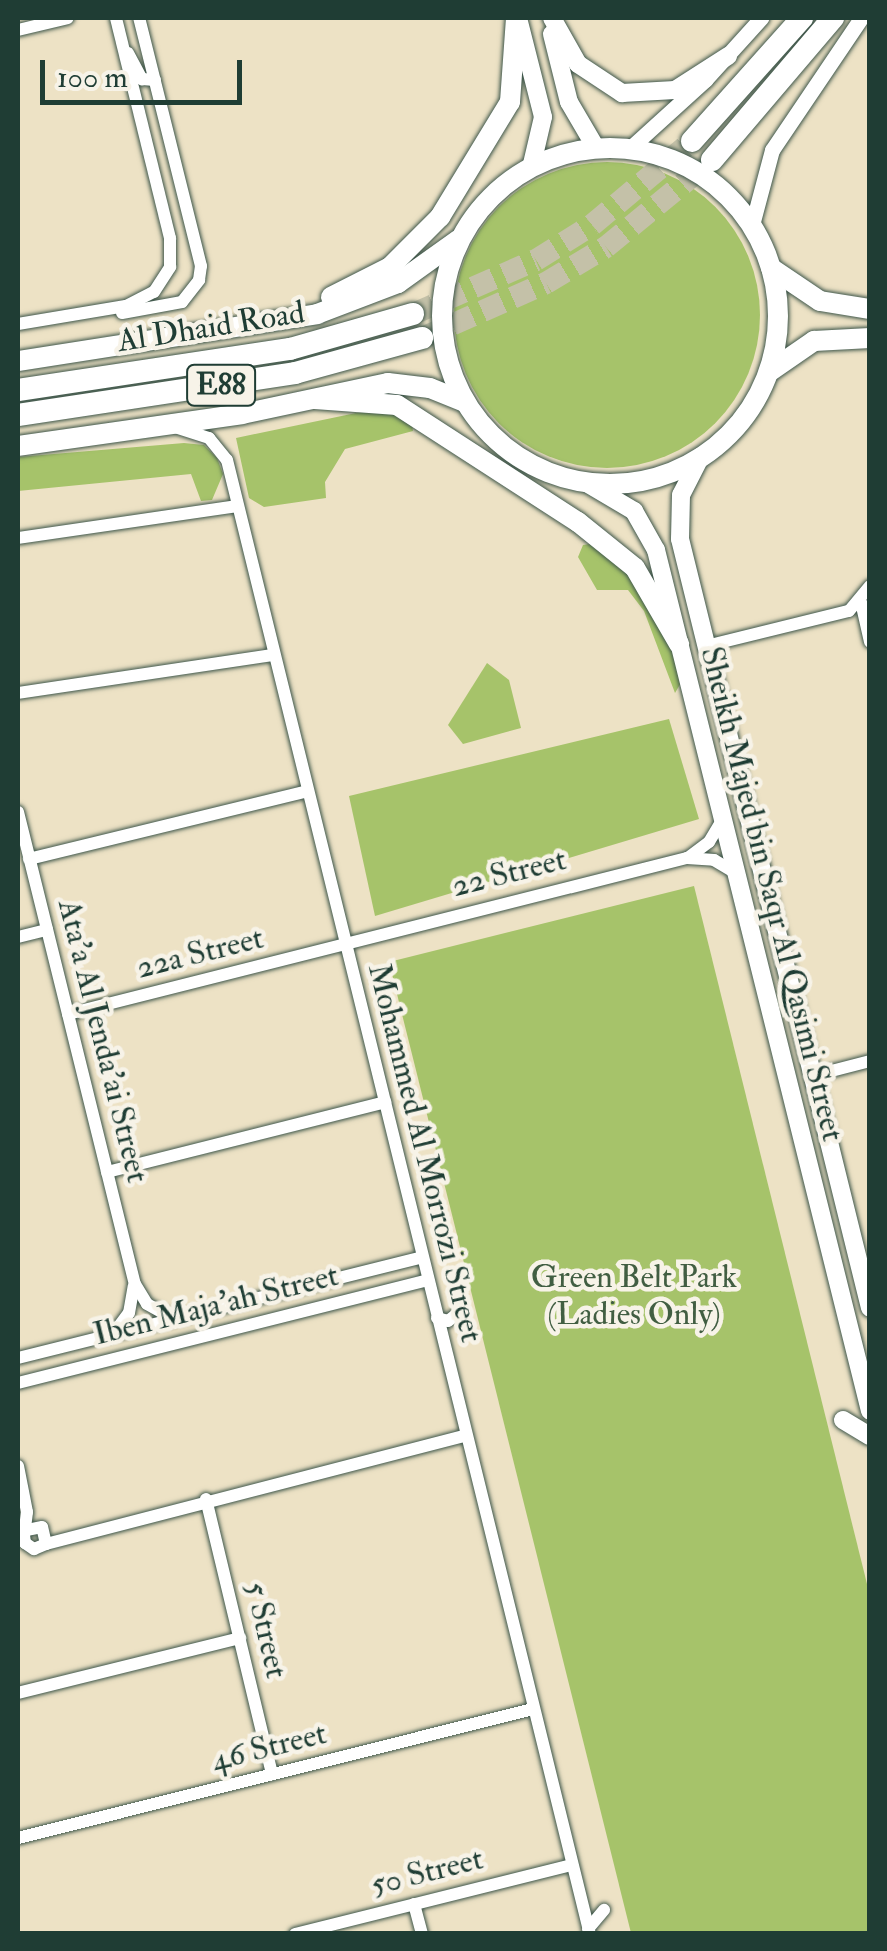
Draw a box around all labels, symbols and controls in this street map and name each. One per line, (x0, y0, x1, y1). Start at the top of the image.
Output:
scale bar (45, 40, 248, 102)
text: 100 m (57, 59, 128, 96)
street label: Al Dhaid Road (115, 293, 307, 361)
road number: E88 (186, 360, 256, 410)
street label: Sheikh Majed bin Saqr Al Qasimi Street (692, 643, 852, 1145)
street label: 22 Street (448, 840, 570, 906)
street label: Ata'a Al Jenda'ai Street (49, 895, 157, 1187)
street label: 22a Street (133, 919, 267, 987)
street label: Mohammed Al Morrozi Street (359, 960, 491, 1346)
street label: Iben Maja'ah Street (90, 1256, 342, 1354)
park label: Green Belt Park (Ladies Only) (531, 1259, 737, 1334)
street label: 5 Street (236, 1578, 296, 1682)
street label: 46 Street (207, 1714, 331, 1780)
street label: 50 Street (367, 1840, 487, 1904)

